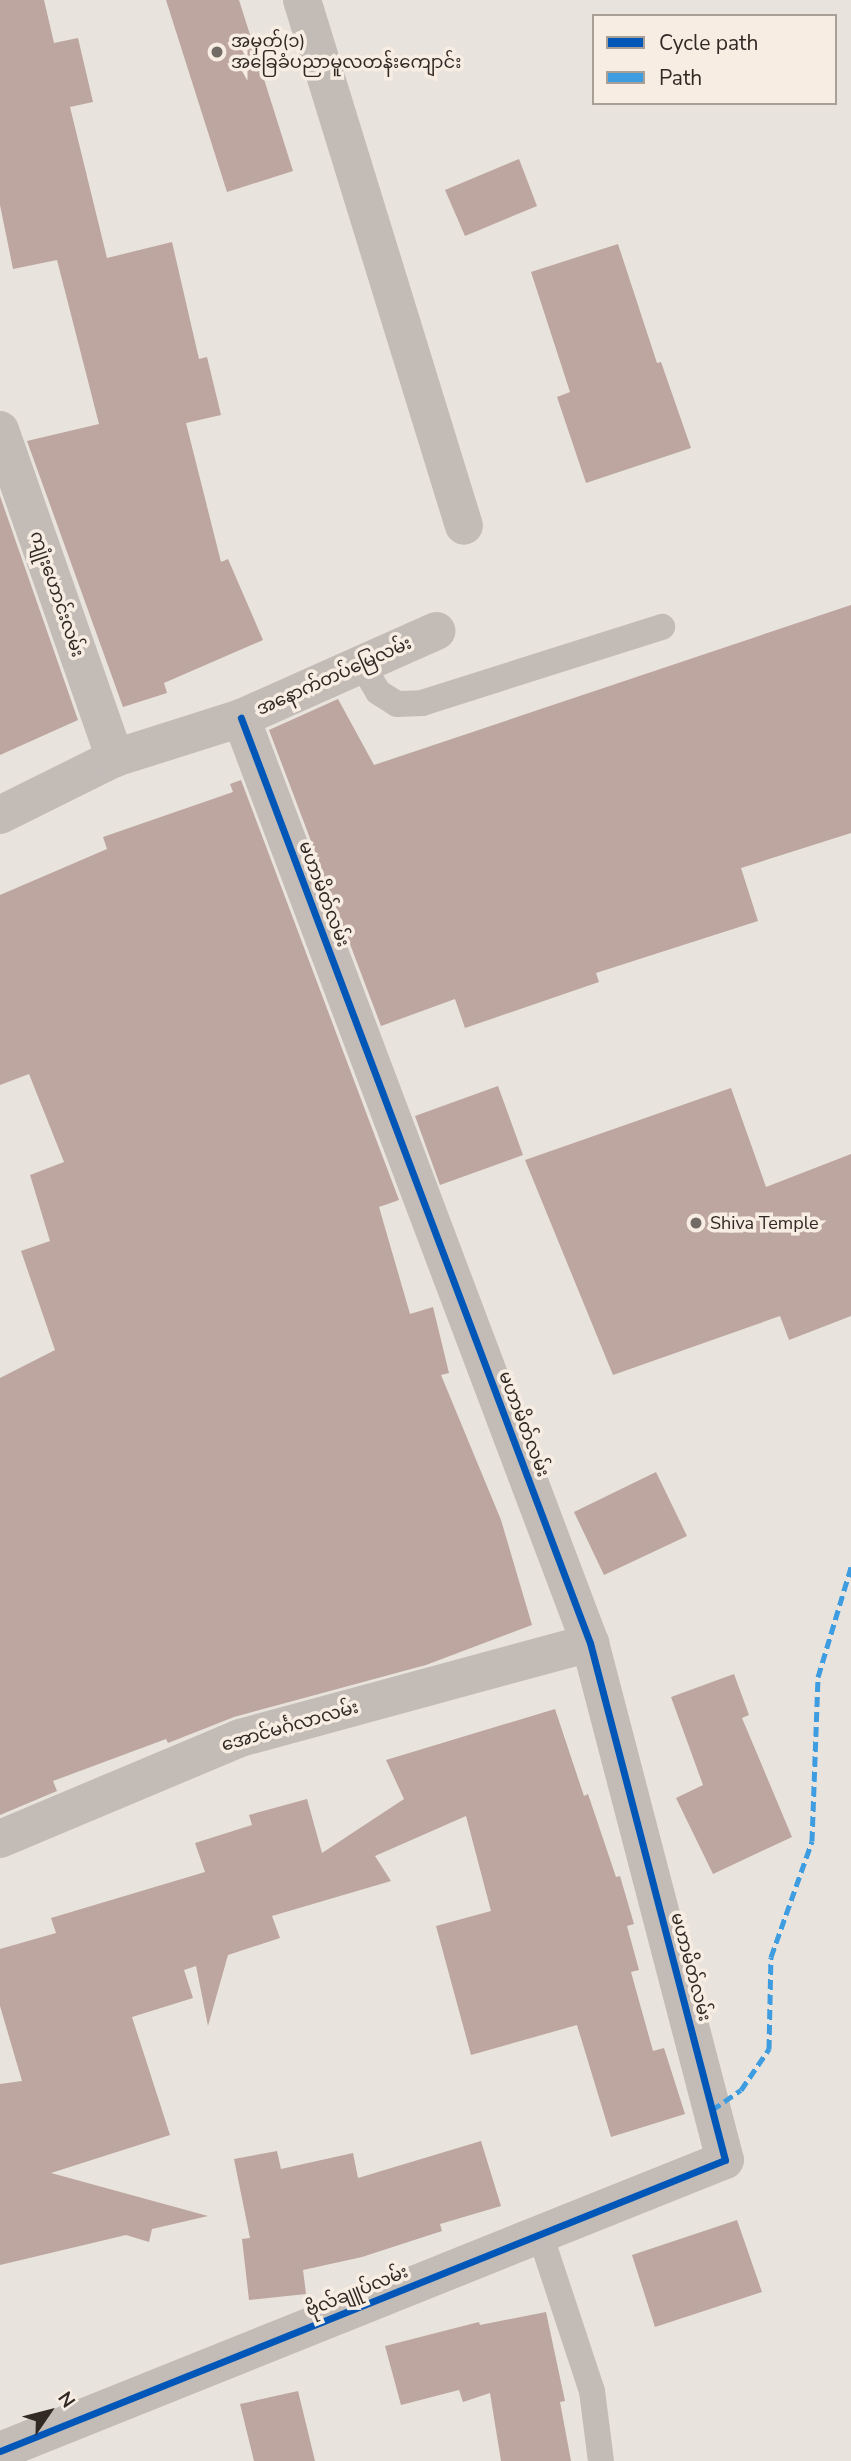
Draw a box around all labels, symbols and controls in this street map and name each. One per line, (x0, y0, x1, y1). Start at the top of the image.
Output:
legend (592, 14, 837, 105)
text: Cycle path (659, 29, 758, 57)
place label: အမှတ်(၁) အခြေခံပညာမူလတန်းကျောင်း (231, 31, 461, 74)
marker: အမှတ်(၁) အခြေခံပညာမူလတန်းကျောင်း (209, 44, 225, 60)
text: Path (659, 64, 702, 92)
street label: ကျုံးဟောင်းလမ်း (25, 528, 89, 660)
street label: အနောက်တပ်မြေလမ်း (253, 632, 415, 720)
street label: မဟာမိတ်လမ်း (294, 838, 354, 950)
place label: Shiva Temple (710, 1212, 818, 1234)
marker: Shiva Temple (688, 1215, 704, 1231)
street label: မဟာမိတ်လမ်း (494, 1368, 554, 1480)
street label: အောင်မင်္ဂလာလမ်း (219, 1696, 361, 1756)
street label: မဟာမိတ်လမ်း (666, 1910, 716, 2024)
street label: ဗိုလ်ချူပ်လမ်း (303, 2261, 411, 2321)
north arrow (14, 2377, 84, 2447)
text: N (51, 2387, 81, 2413)

